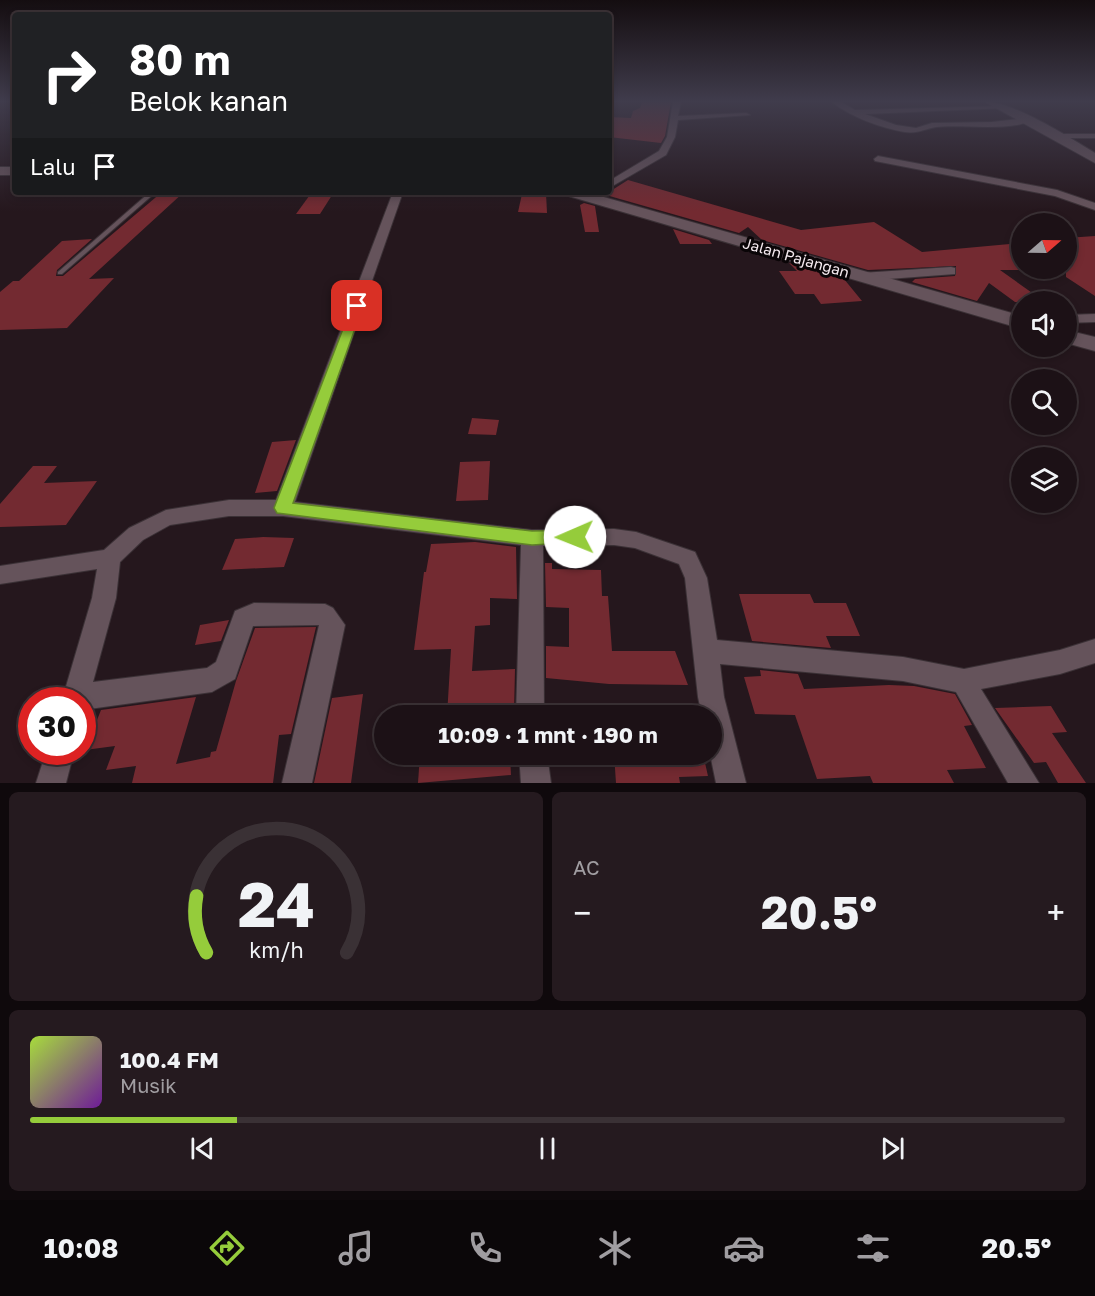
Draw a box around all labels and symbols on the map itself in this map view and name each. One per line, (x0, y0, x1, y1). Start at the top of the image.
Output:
north arrow (1011, 213, 1077, 279)
street label: Jalan Pajangan (741, 233, 852, 281)
pin (331, 280, 382, 331)
position arrow (543, 505, 607, 569)
speed limit sign: 30 (18, 687, 96, 765)

